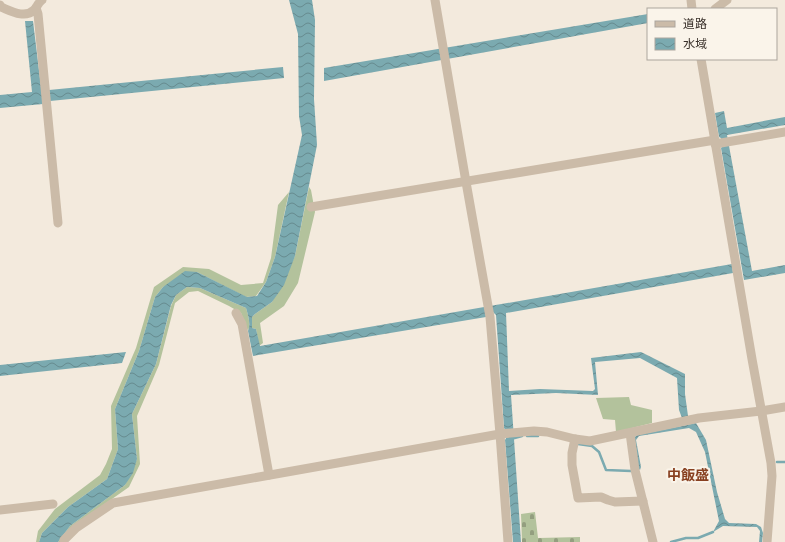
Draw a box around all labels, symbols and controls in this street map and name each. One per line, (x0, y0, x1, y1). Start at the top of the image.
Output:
legend (647, 8, 777, 60)
text: 道路 (683, 16, 707, 31)
text: 水域 (683, 36, 707, 51)
district label: 中飯盛 (667, 466, 709, 483)

